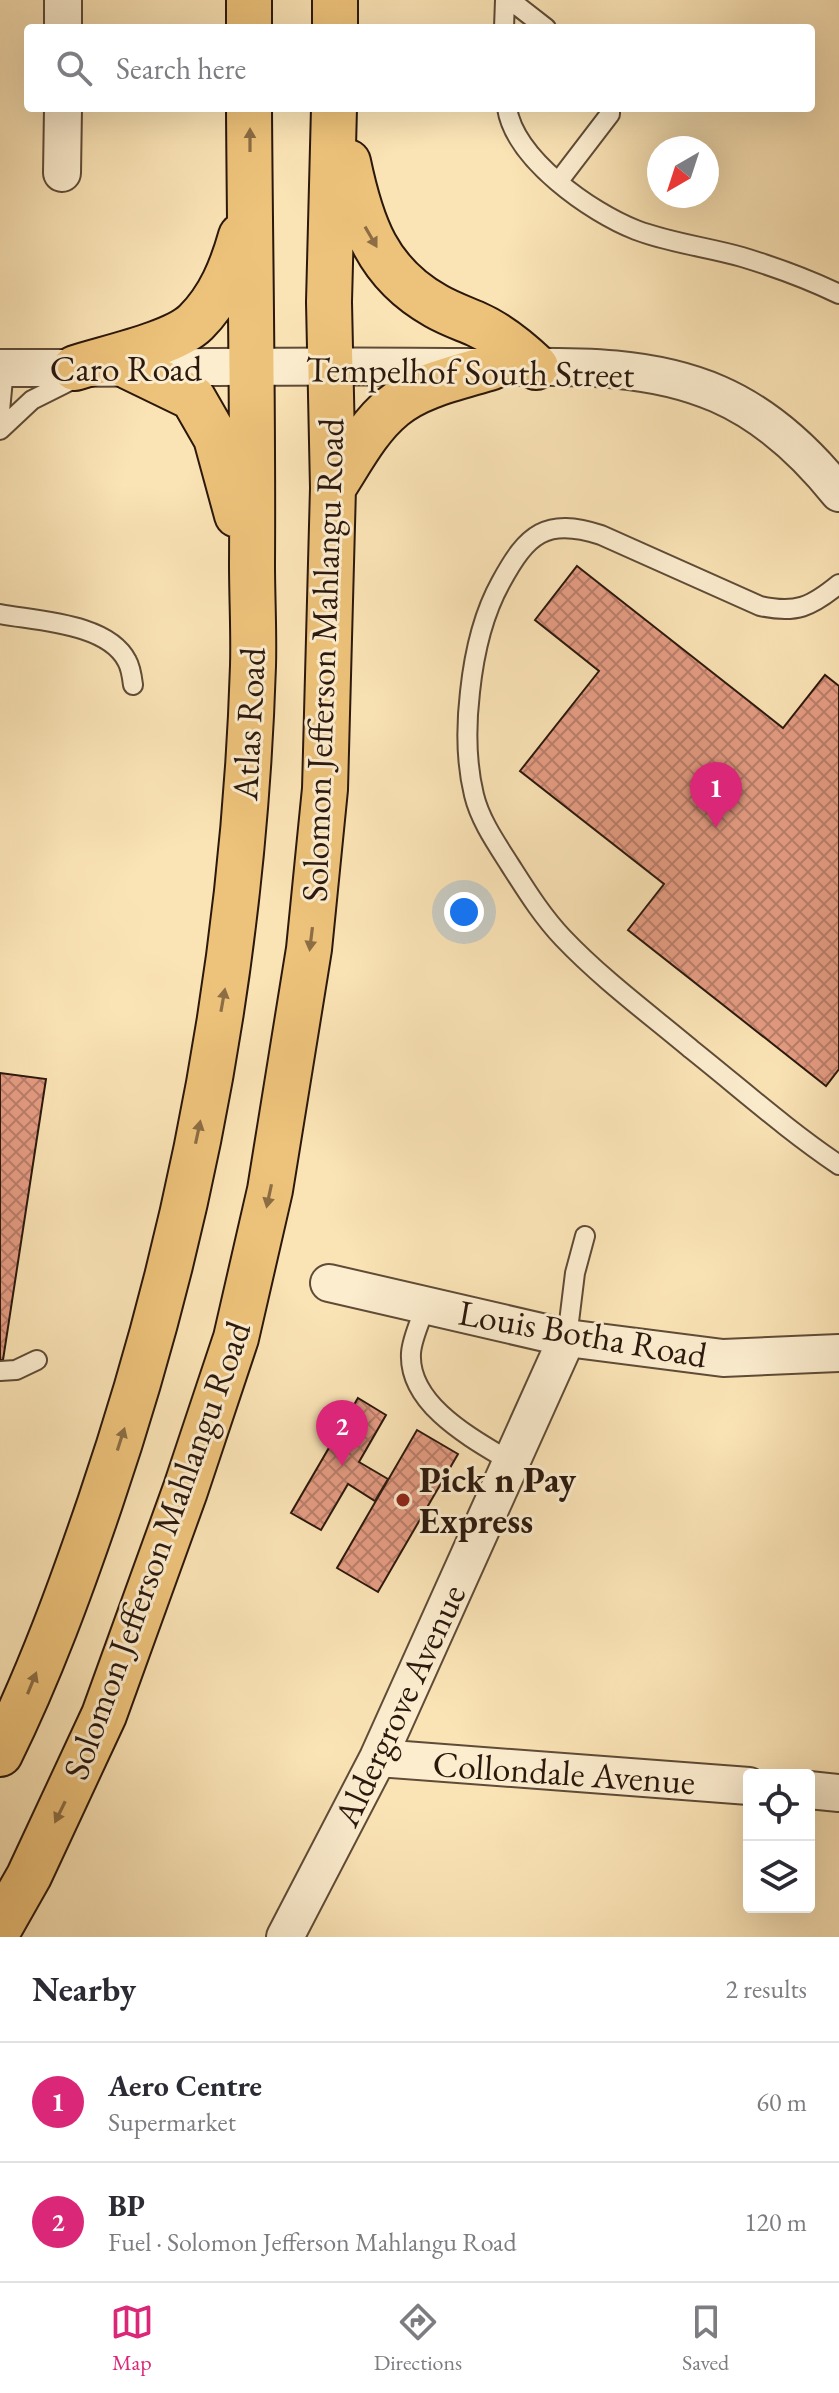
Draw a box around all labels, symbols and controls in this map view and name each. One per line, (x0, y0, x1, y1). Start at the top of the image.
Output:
search box (24, 24, 815, 112)
icon: search (52, 46, 96, 90)
text: Search here (116, 49, 246, 88)
one-way arrow (244, 127, 256, 152)
north arrow (647, 136, 719, 208)
one-way arrow (364, 226, 378, 249)
street label: Caro Road (50, 345, 203, 392)
street label: Tempelhof South Street (305, 345, 635, 398)
street label: Solomon Jefferson Mahlangu Road (291, 417, 354, 903)
street label: Atlas Road (221, 645, 276, 803)
pin: 1 (690, 762, 742, 828)
your location (444, 892, 484, 932)
one-way arrow (304, 927, 317, 952)
one-way arrow (218, 988, 230, 1013)
one-way arrow (192, 1120, 205, 1145)
one-way arrow (262, 1183, 274, 1208)
street label: Louis Botha Road (455, 1289, 711, 1379)
street label: Solomon Jefferson Mahlangu Road (52, 1314, 262, 1786)
pin: 2 (316, 1400, 368, 1466)
one-way arrow (115, 1426, 128, 1450)
place label: Pick n Pay Express (419, 1456, 577, 1544)
marker: Pick n Pay Express (394, 1491, 412, 1509)
street label: Aldergrove Avenue (322, 1576, 476, 1835)
one-way arrow (26, 1671, 39, 1695)
street label: Collondale Avenue (431, 1740, 697, 1805)
map controls (743, 1769, 815, 1913)
button: locate (743, 1769, 815, 1841)
one-way arrow (53, 1800, 67, 1824)
button: layers (743, 1841, 815, 1913)
text: Nearby (32, 1967, 136, 2011)
text: 2 results (726, 1972, 807, 2006)
text: Aero Centre (108, 2066, 262, 2105)
text: 1 (51, 2085, 65, 2119)
text: 60 m (757, 2085, 807, 2119)
text: Supermarket (108, 2105, 236, 2139)
text: BP (108, 2186, 145, 2225)
text: 2 (51, 2205, 65, 2239)
text: 120 m (744, 2205, 807, 2239)
text: Fuel · Solomon Jefferson Mahlangu Road (108, 2225, 517, 2259)
tab: Map (110, 2300, 154, 2377)
tab: Directions (374, 2300, 462, 2377)
tab: Saved (682, 2300, 729, 2377)

